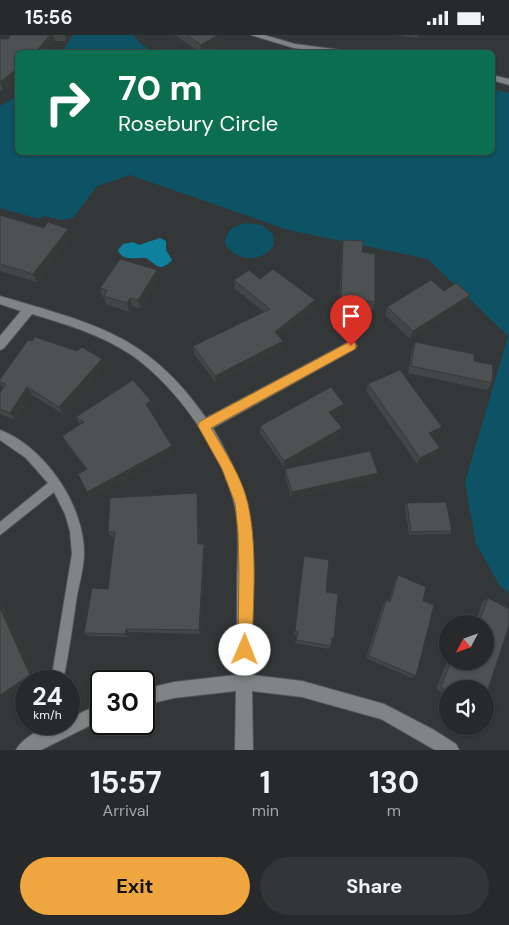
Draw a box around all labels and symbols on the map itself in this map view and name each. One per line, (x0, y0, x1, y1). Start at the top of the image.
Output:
pin (330, 295, 372, 346)
north arrow (439, 615, 494, 670)
position arrow (218, 623, 270, 675)
speed limit sign: 30 (90, 670, 155, 735)

